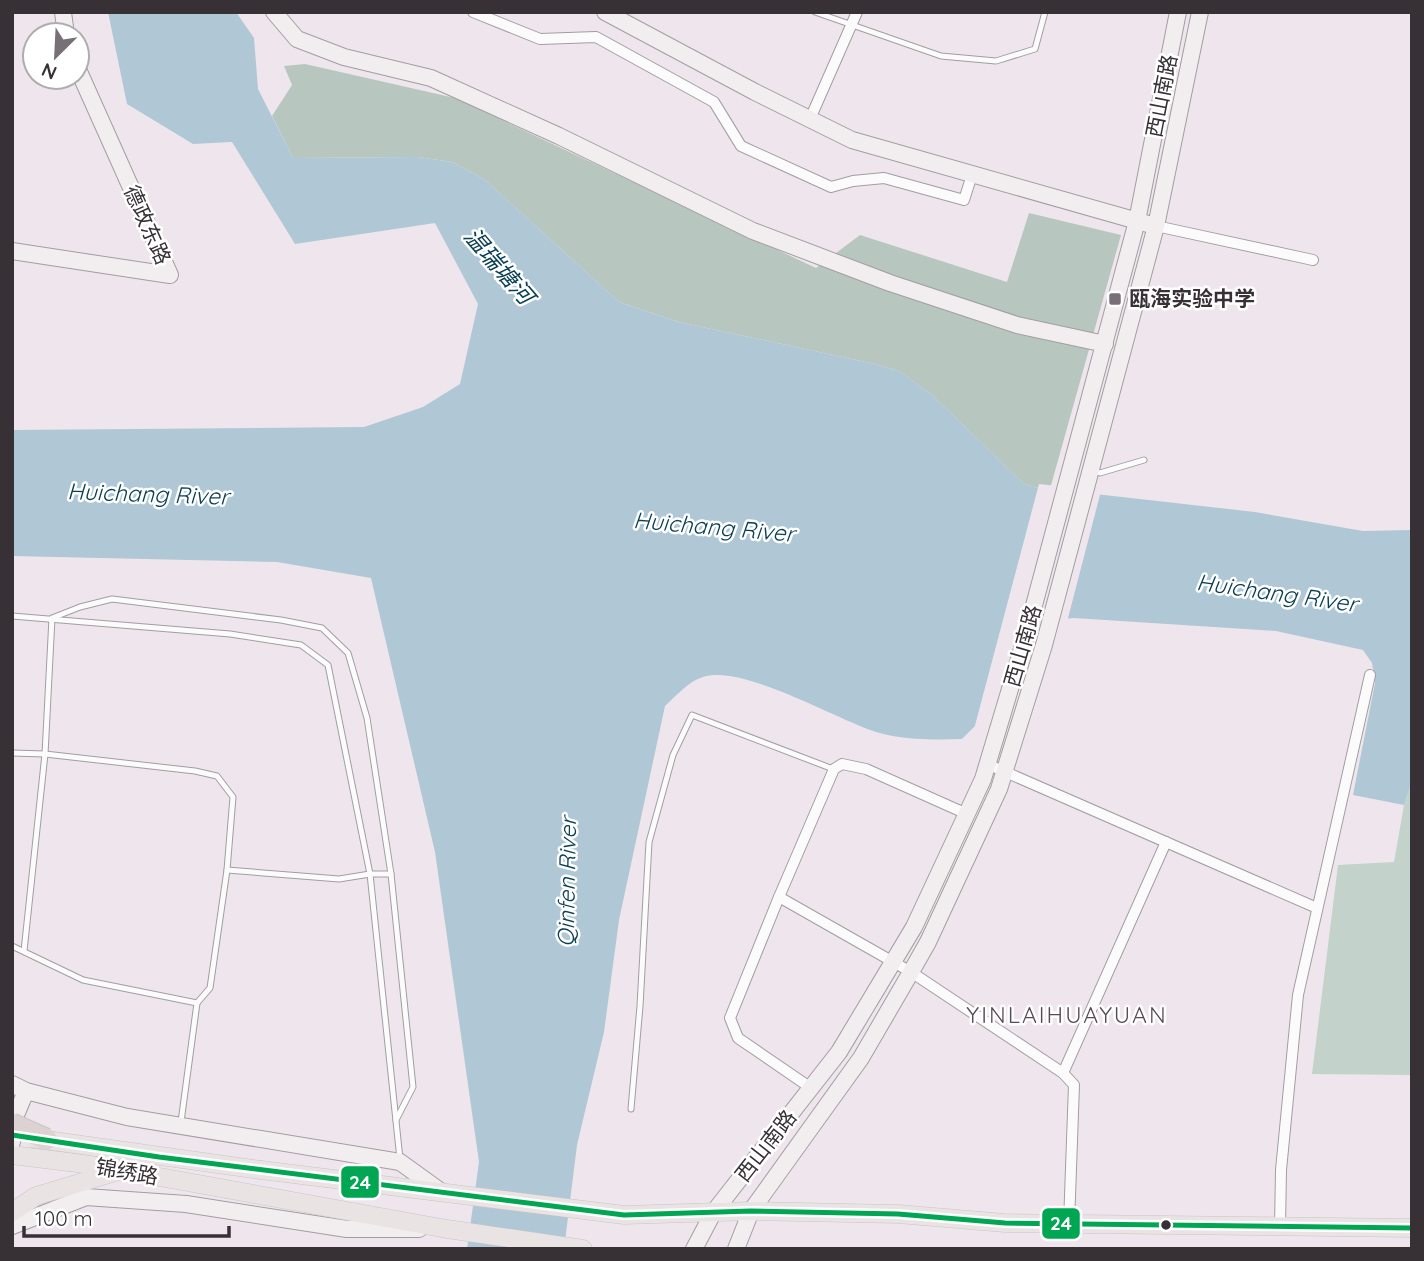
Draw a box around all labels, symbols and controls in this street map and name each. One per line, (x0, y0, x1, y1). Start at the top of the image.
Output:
north arrow (21, 21, 91, 91)
street label: 西山南路 (1140, 52, 1182, 140)
text: N (38, 58, 60, 85)
street label: 德政东路 (119, 181, 177, 268)
water label: 温瑞塘河 (458, 221, 543, 313)
place label: 瓯海实验中学 (1129, 285, 1255, 311)
marker: 瓯海实验中学 (1107, 291, 1123, 307)
water label: Huichang River (67, 476, 232, 511)
water label: Huichang River (632, 505, 799, 548)
water label: Huichang River (1195, 567, 1362, 619)
street label: 西山南路 (998, 602, 1046, 690)
water label: Qinfen River (551, 813, 582, 947)
district label: YINLAIHUAYUAN (966, 1000, 1168, 1029)
street label: 西山南路 (729, 1104, 801, 1186)
street label: 锦绣路 (94, 1153, 160, 1189)
line badge: 24 (340, 1165, 380, 1199)
text: 24 (349, 1170, 371, 1194)
scale bar (24, 1194, 229, 1238)
text: 100 m (35, 1205, 93, 1231)
line badge: 24 (1041, 1207, 1081, 1240)
text: 24 (1050, 1211, 1072, 1235)
unlabelled marker (1159, 1218, 1173, 1232)

